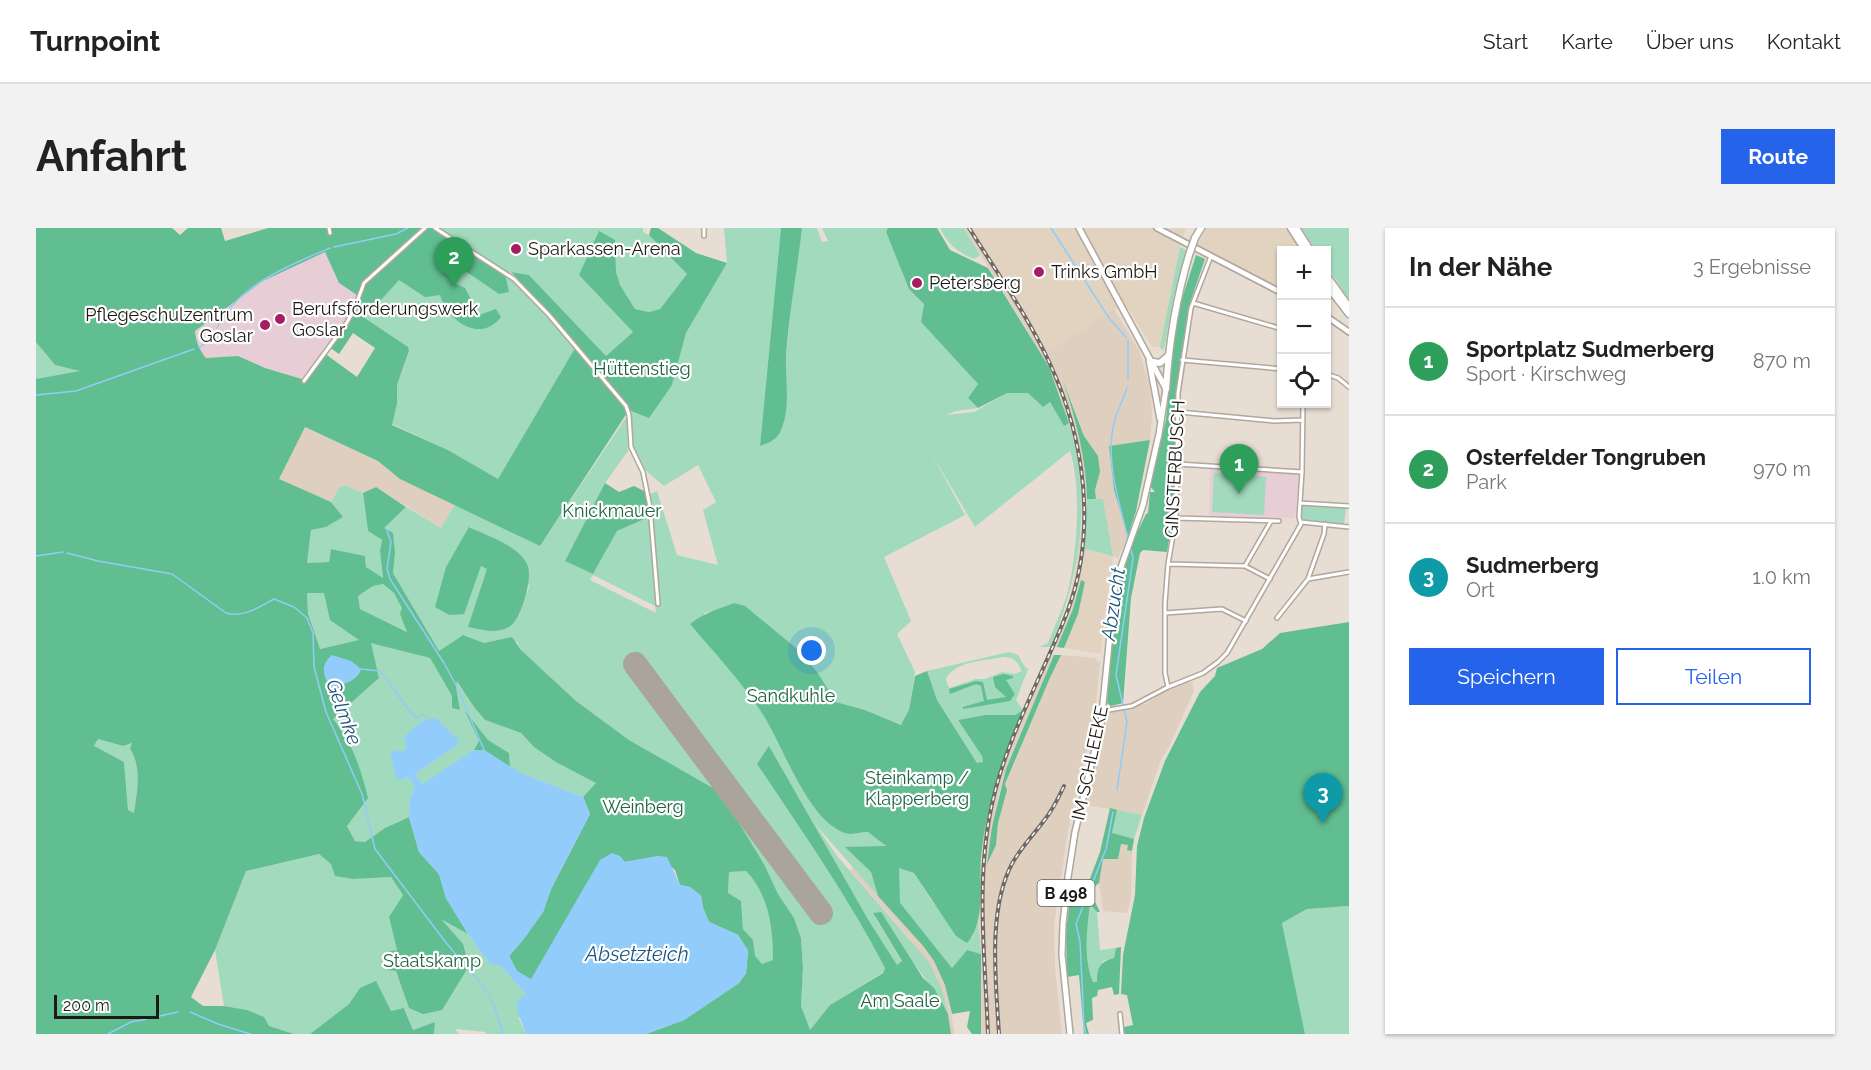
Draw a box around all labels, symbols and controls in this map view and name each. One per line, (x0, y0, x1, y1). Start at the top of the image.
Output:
text: Turnpoint (30, 25, 160, 58)
text: Start (1483, 29, 1528, 54)
text: Karte (1561, 29, 1613, 54)
text: Über uns (1646, 29, 1734, 54)
text: Kontakt (1767, 29, 1841, 54)
button: Route (1721, 129, 1835, 184)
text: Anfahrt (36, 132, 187, 181)
pin: 2 (434, 238, 474, 287)
place label: Sparkassen-Arena (528, 238, 681, 259)
marker: Sparkassen-Arena (509, 242, 523, 256)
map controls (1277, 246, 1331, 408)
button: + (1277, 246, 1331, 300)
text: In der Nähe (1409, 252, 1552, 282)
text: 3 Ergebnisse (1693, 255, 1811, 279)
place label: Trinks GmbH (1051, 261, 1158, 282)
marker: Trinks GmbH (1032, 265, 1046, 279)
place label: Petersberg (929, 272, 1021, 293)
marker: Petersberg (910, 276, 924, 290)
place label: Berufsförderungswerk Goslar (292, 298, 479, 340)
button: − (1277, 300, 1331, 354)
place label: Pflegeschulzentrum Goslar (85, 304, 254, 346)
marker: Berufsförderungswerk Goslar (273, 312, 287, 326)
marker: Pflegeschulzentrum Goslar (258, 318, 272, 332)
text: Sportplatz Sudmerberg (1466, 336, 1715, 362)
text: 1 (1424, 349, 1433, 373)
text: 870 m (1753, 349, 1811, 373)
button: locate (1277, 354, 1331, 408)
park label: Hüttenstieg (593, 358, 691, 379)
text: Sport · Kirschweg (1466, 362, 1626, 386)
street label: GINSTERBUSCH (1160, 400, 1189, 538)
pin: 1 (1220, 444, 1258, 494)
text: Osterfelder Tongruben (1466, 444, 1706, 470)
text: 2 (1423, 457, 1434, 481)
text: 970 m (1753, 457, 1811, 481)
text: Park (1466, 470, 1507, 494)
park label: Knickmauer (562, 500, 662, 521)
text: Sudmerberg (1466, 552, 1599, 578)
water label: Abzucht (1096, 565, 1130, 643)
text: 3 (1423, 565, 1434, 589)
text: 1.0 km (1752, 565, 1811, 589)
text: Ort (1466, 578, 1495, 602)
your location (797, 636, 826, 665)
button: Speichern (1409, 648, 1604, 705)
button: Teilen (1616, 648, 1811, 705)
water label: Gelmke (321, 676, 367, 749)
park label: Sandkuhle (747, 685, 836, 706)
street label: IM SCHLEEKE (1067, 704, 1112, 822)
park label: Steinkamp / Klapperberg (865, 767, 969, 809)
pin: 3 (1304, 774, 1342, 823)
park label: Weinberg (602, 796, 684, 817)
road number: B 498 (1038, 880, 1094, 906)
water label: Absetzteich (584, 942, 689, 966)
park label: Staatskamp (383, 950, 481, 971)
park label: Am Saale (860, 990, 940, 1011)
scale bar (54, 992, 159, 1020)
text: 200 m (63, 996, 110, 1015)

